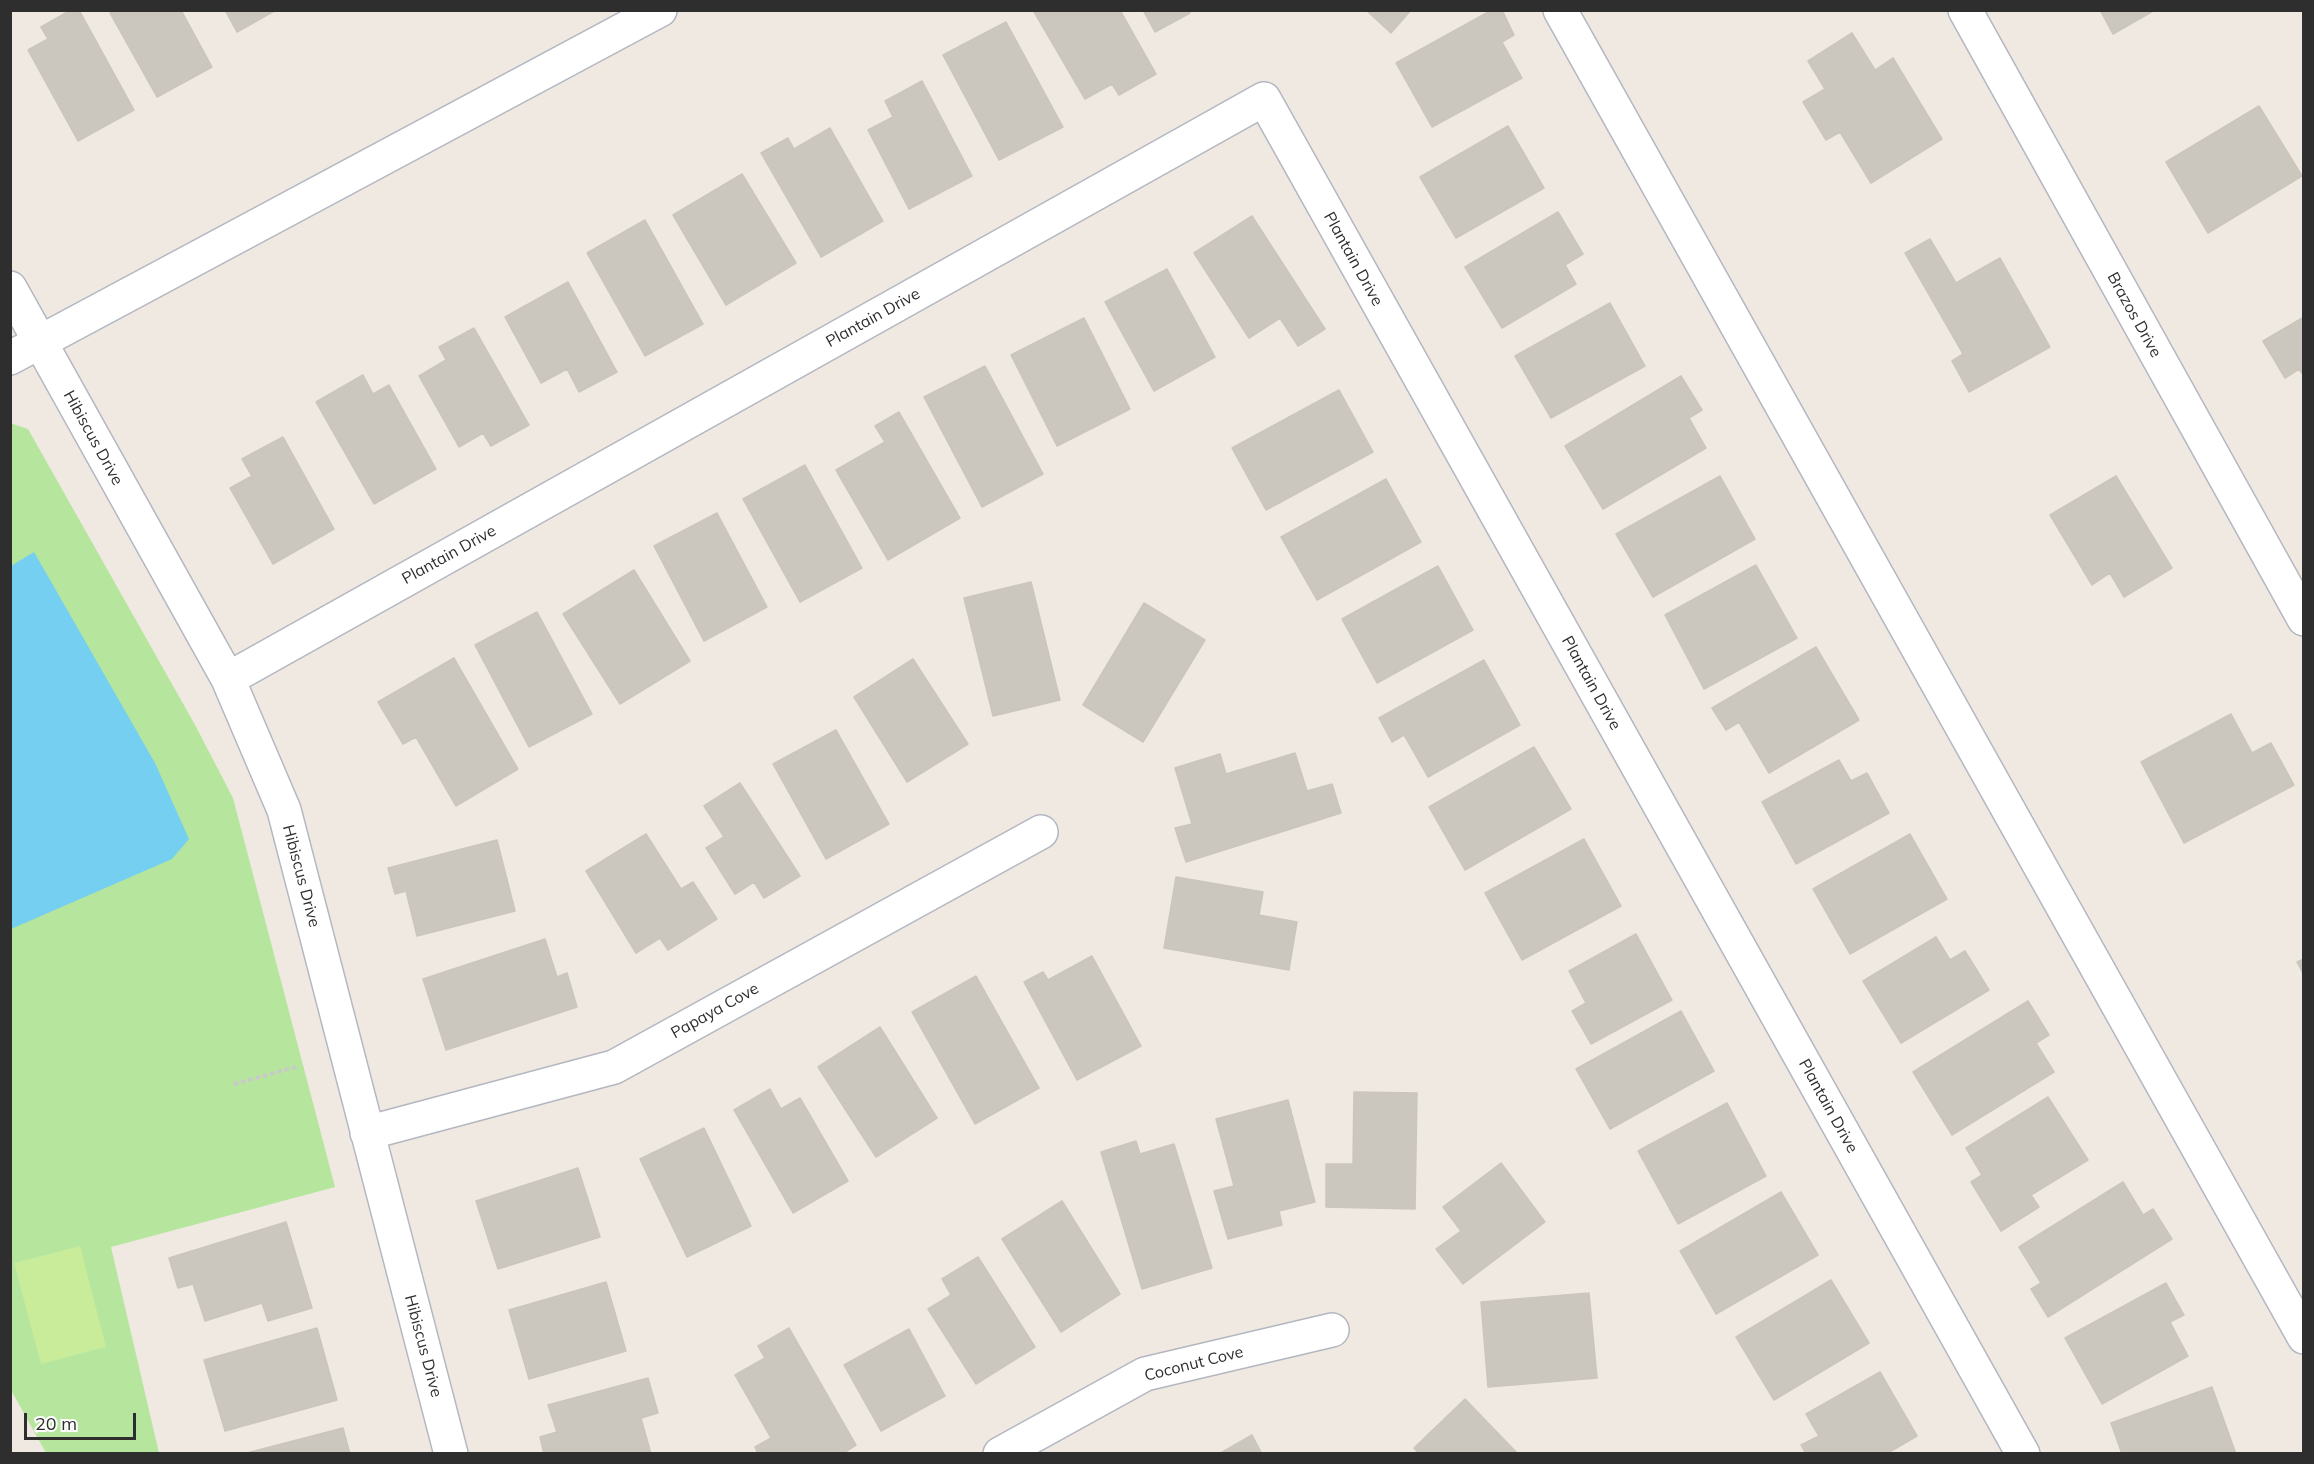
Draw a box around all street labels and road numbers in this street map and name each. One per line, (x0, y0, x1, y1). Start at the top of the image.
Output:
street label: Plantain Drive (1319, 209, 1387, 309)
street label: Brazos Drive (2103, 269, 2165, 361)
street label: Plantain Drive (823, 284, 923, 352)
street label: Hibiscus Drive (59, 387, 127, 489)
street label: Plantain Drive (399, 521, 499, 589)
street label: Plantain Drive (1557, 633, 1625, 733)
street label: Hibiscus Drive (278, 823, 324, 929)
street label: Papaya Cove (668, 979, 762, 1043)
street label: Plantain Drive (1794, 1056, 1862, 1156)
street label: Hibiscus Drive (400, 1293, 446, 1399)
street label: Coconut Cove (1143, 1342, 1245, 1386)

